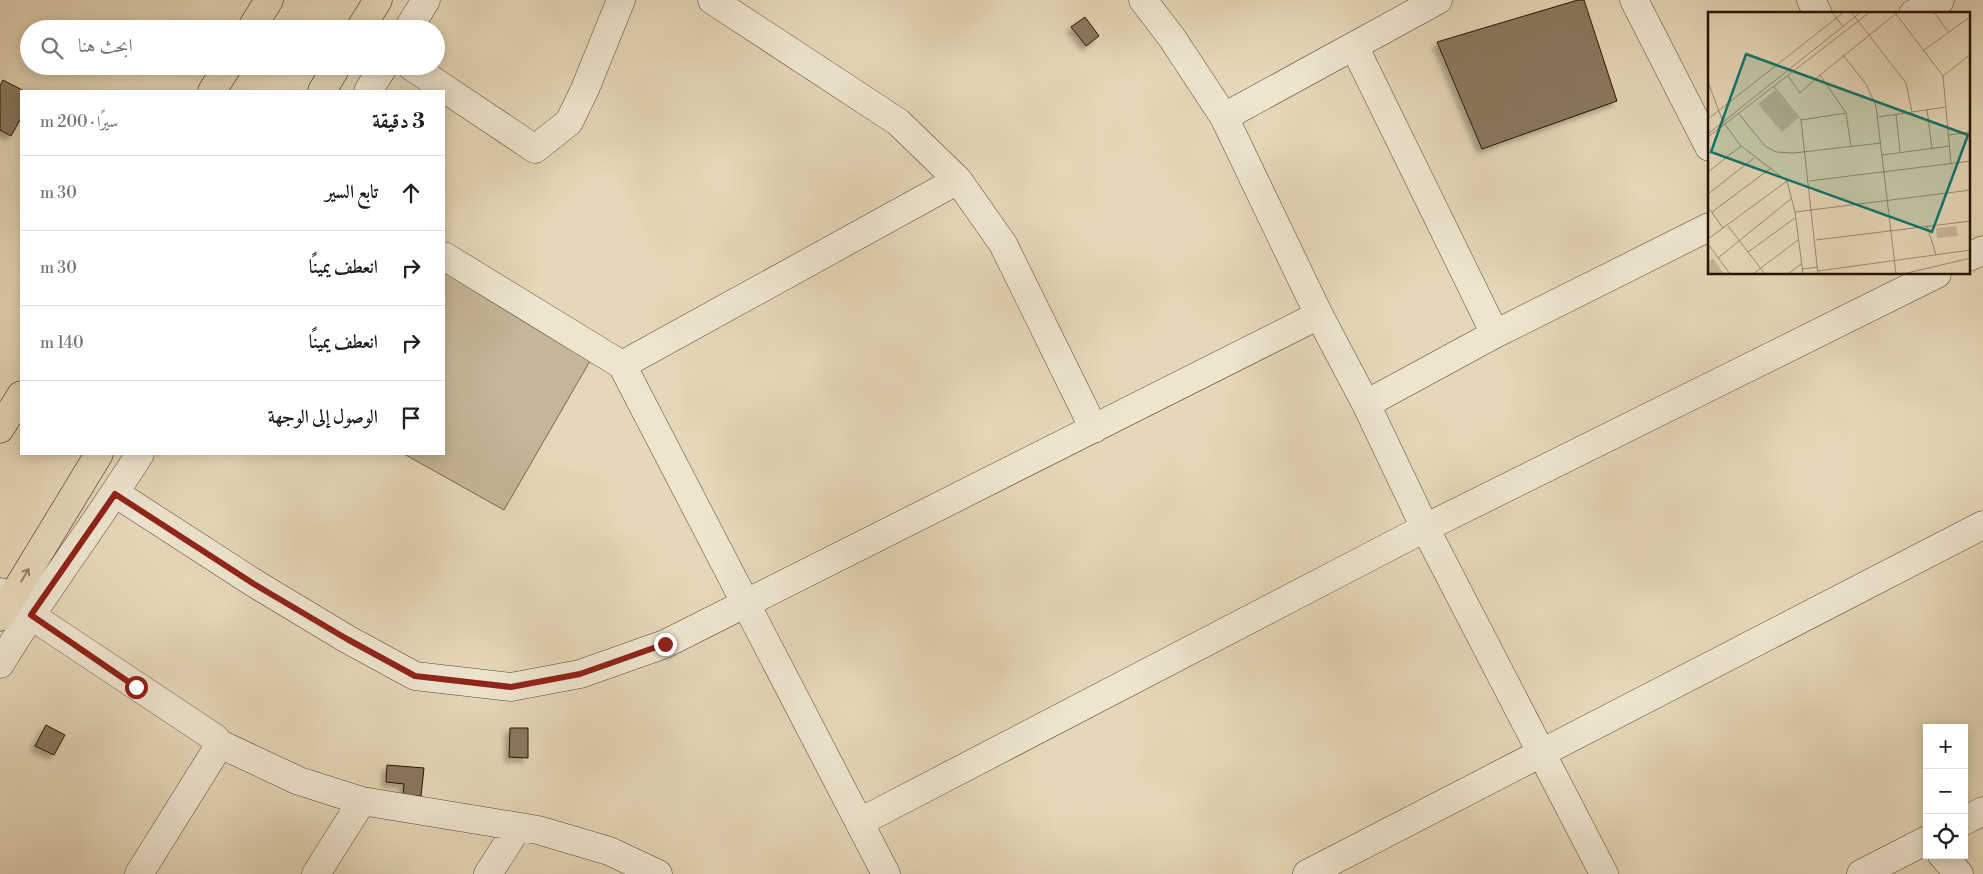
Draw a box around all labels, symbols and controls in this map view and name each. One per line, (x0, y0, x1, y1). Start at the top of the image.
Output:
inset map (1708, 12, 1970, 275)
search box (20, 20, 445, 75)
icon: search (38, 34, 66, 62)
text: ابحث هنا (78, 34, 133, 58)
text: 3 دقيقة (372, 109, 425, 135)
text: سيرًا · 200 m (40, 112, 118, 132)
icon: ahead (397, 179, 425, 207)
text: تابع السير (325, 180, 378, 204)
text: 30 m (40, 183, 77, 203)
icon: right (397, 254, 425, 282)
text: انعطف يمينًا (309, 255, 378, 279)
text: 30 m (40, 258, 77, 278)
icon: right (397, 329, 425, 357)
text: انعطف يمينًا (309, 330, 378, 354)
text: 140 m (40, 333, 84, 353)
icon: arrive (397, 404, 425, 432)
text: الوصول إلى الوجهة (268, 405, 378, 429)
one-way arrow (21, 568, 31, 582)
route end (654, 633, 677, 656)
route start (125, 676, 148, 699)
map controls (1923, 724, 1968, 859)
button: + (1923, 724, 1968, 769)
button: − (1923, 769, 1968, 814)
button: locate (1923, 814, 1968, 859)

